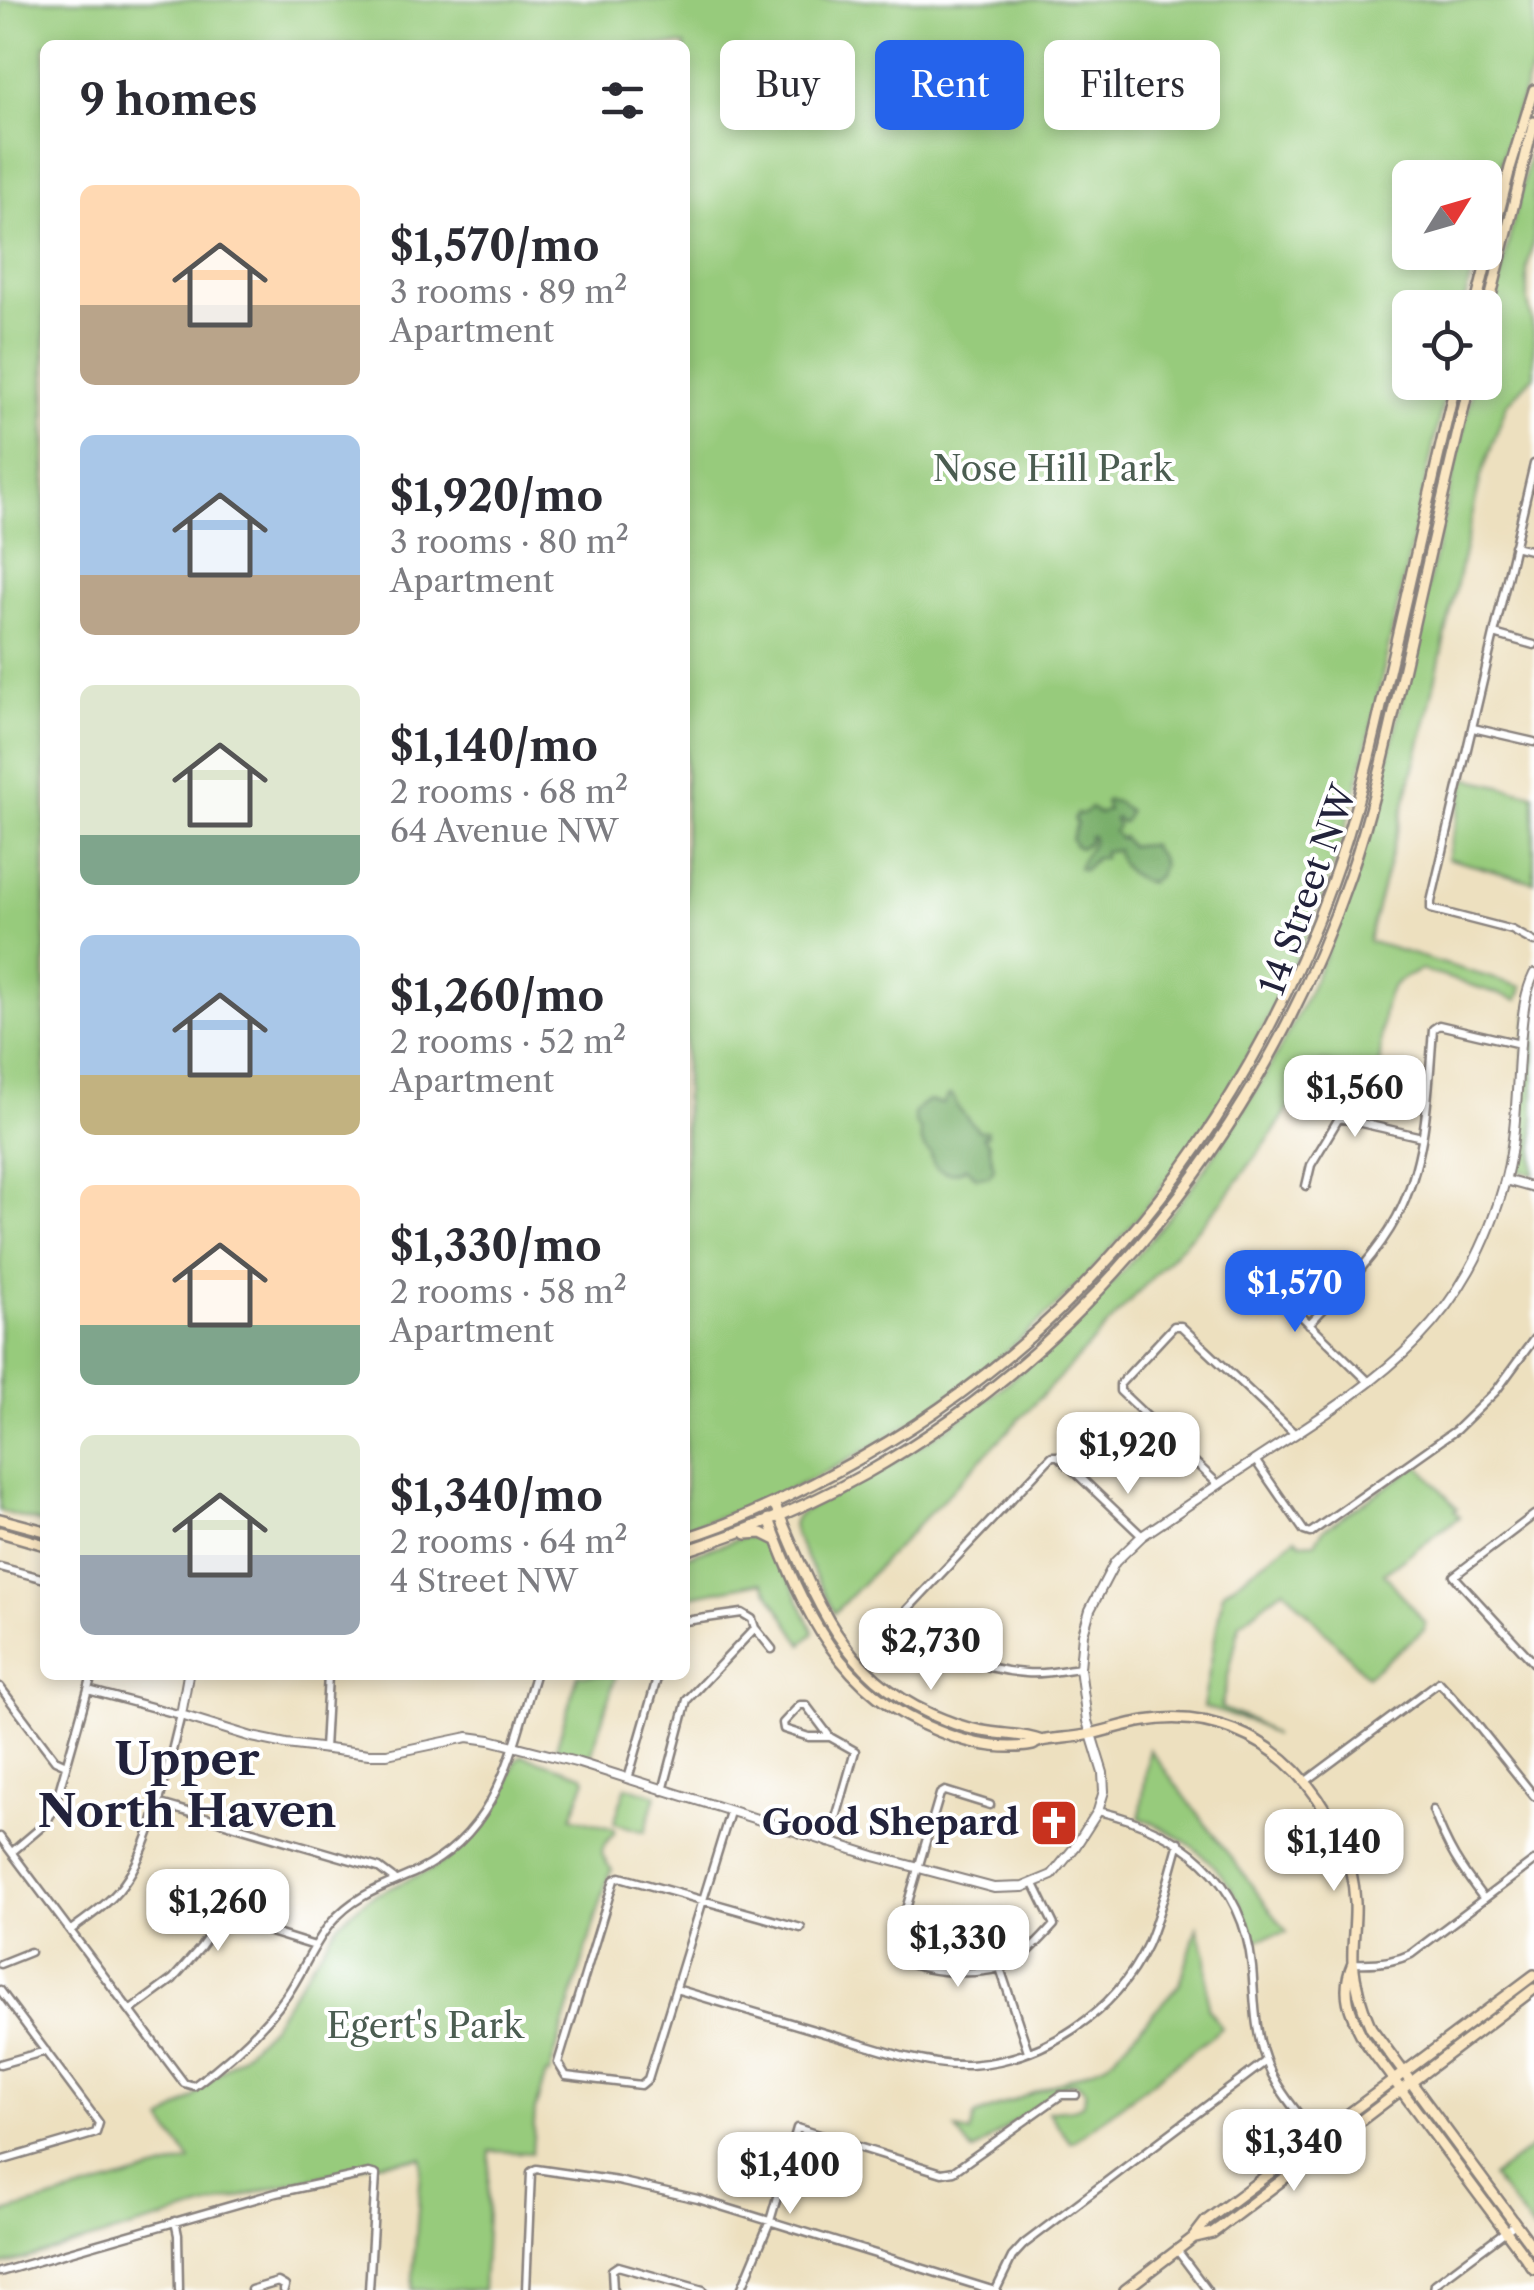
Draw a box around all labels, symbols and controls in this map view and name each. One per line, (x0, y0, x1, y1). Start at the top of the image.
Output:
chip: Buy (720, 40, 855, 130)
chip: Rent (875, 40, 1024, 130)
chip: Filters (1044, 40, 1220, 130)
icon: filters (595, 73, 650, 128)
text: 9 homes (80, 74, 258, 126)
north arrow (1392, 160, 1502, 270)
map controls (1392, 160, 1502, 400)
text: $1,570/mo (390, 220, 599, 272)
icon: home (160, 225, 280, 345)
text: 3 rooms · 89 m² (390, 272, 627, 311)
button: locate (1392, 290, 1502, 400)
text: Apartment (390, 311, 554, 350)
park label: Nose Hill Park (933, 447, 1175, 490)
text: $1,920/mo (390, 470, 603, 522)
icon: home (160, 475, 280, 595)
text: 3 rooms · 80 m² (390, 522, 629, 561)
text: Apartment (390, 561, 554, 600)
text: $1,140/mo (390, 720, 598, 772)
icon: home (160, 725, 280, 845)
text: 2 rooms · 68 m² (390, 772, 628, 811)
street label: 14 Street NW (1250, 778, 1366, 1001)
text: 64 Avenue NW (390, 811, 618, 850)
text: $1,260/mo (390, 970, 604, 1022)
icon: home (160, 975, 280, 1095)
text: 2 rooms · 52 m² (390, 1022, 626, 1061)
pin: $1,560 (1274, 1055, 1436, 1140)
text: Apartment (390, 1061, 554, 1100)
text: $1,560 (1306, 1068, 1404, 1107)
text: $1,330/mo (390, 1220, 602, 1272)
icon: home (160, 1225, 280, 1345)
pin: $1,570 (1214, 1250, 1376, 1335)
text: $1,570 (1247, 1263, 1343, 1302)
text: 2 rooms · 58 m² (390, 1272, 627, 1311)
text: Apartment (390, 1311, 554, 1350)
pin: $1,920 (1047, 1412, 1209, 1497)
text: $1,920 (1079, 1425, 1177, 1464)
text: $1,340/mo (390, 1470, 603, 1522)
icon: home (160, 1475, 280, 1595)
text: 2 rooms · 64 m² (390, 1522, 628, 1561)
text: 4 Street NW (390, 1561, 578, 1600)
pin: $2,730 (850, 1608, 1012, 1693)
text: $2,730 (881, 1621, 981, 1660)
district label: Upper North Haven (38, 1731, 337, 1839)
church icon: Good Shepard (1028, 1797, 1080, 1849)
place label: Good Shepard (762, 1801, 1019, 1844)
pin: $1,140 (1253, 1809, 1415, 1894)
text: $1,140 (1287, 1822, 1381, 1861)
pin: $1,260 (137, 1869, 299, 1954)
text: $1,260 (168, 1882, 268, 1921)
pin: $1,330 (877, 1905, 1039, 1990)
text: $1,330 (909, 1918, 1007, 1957)
park label: Egert's Park (327, 2004, 525, 2047)
pin: $1,340 (1213, 2109, 1375, 2194)
text: $1,340 (1245, 2122, 1343, 2161)
pin: $1,400 (709, 2132, 871, 2217)
text: $1,400 (740, 2145, 840, 2184)

